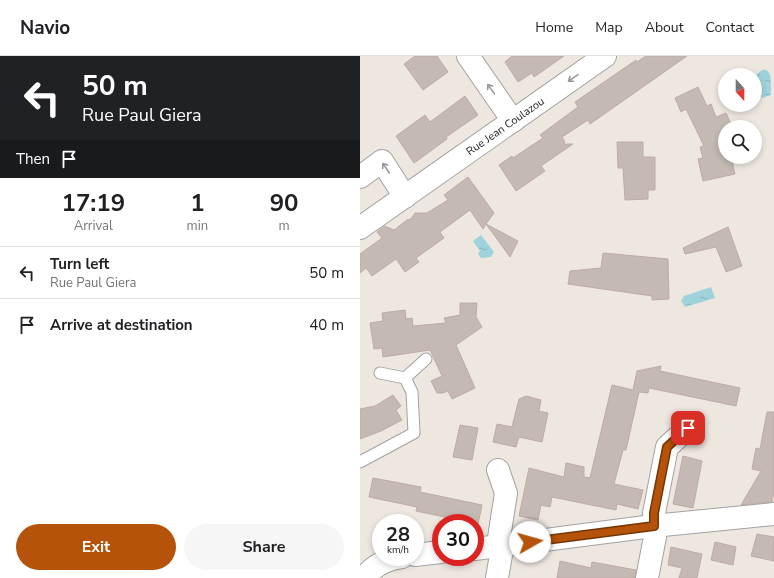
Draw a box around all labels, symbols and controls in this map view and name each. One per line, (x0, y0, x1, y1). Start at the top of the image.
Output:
text: Navio (20, 15, 70, 41)
text: Home (535, 18, 573, 37)
text: Map (595, 18, 623, 37)
text: About (645, 18, 684, 37)
text: Contact (706, 18, 754, 37)
text: 50 m (82, 67, 148, 105)
north arrow (718, 68, 762, 112)
map controls (718, 68, 762, 164)
icon: left (16, 72, 68, 124)
one-way arrow (568, 74, 579, 83)
one-way arrow (487, 84, 495, 95)
street label: Rue Jean Coulazou (463, 94, 547, 159)
text: Rue Paul Giera (82, 103, 202, 127)
button: search (718, 120, 762, 164)
icon: arrive (58, 148, 80, 170)
text: Then (16, 149, 50, 169)
one-way arrow (382, 163, 390, 174)
text: 17:19 (62, 187, 125, 219)
text: 1 (190, 187, 205, 219)
text: 90 (270, 187, 298, 219)
text: Arrival (74, 217, 113, 235)
text: min (187, 217, 208, 235)
text: m (278, 217, 290, 235)
text: Turn left (50, 254, 109, 274)
icon: left (16, 262, 38, 284)
text: 50 m (309, 263, 344, 283)
text: Rue Paul Giera (50, 274, 136, 292)
icon: arrive (16, 314, 38, 336)
text: Arrive at destination (50, 315, 193, 335)
text: 40 m (309, 315, 344, 335)
pin (671, 411, 705, 445)
icon: arrive (677, 417, 699, 439)
speed limit sign: 30 (432, 514, 484, 566)
text: 28 (386, 521, 410, 548)
position arrow (509, 521, 551, 563)
button: Exit (16, 524, 176, 570)
button: Share (184, 524, 344, 570)
text: km/h (387, 543, 409, 557)

